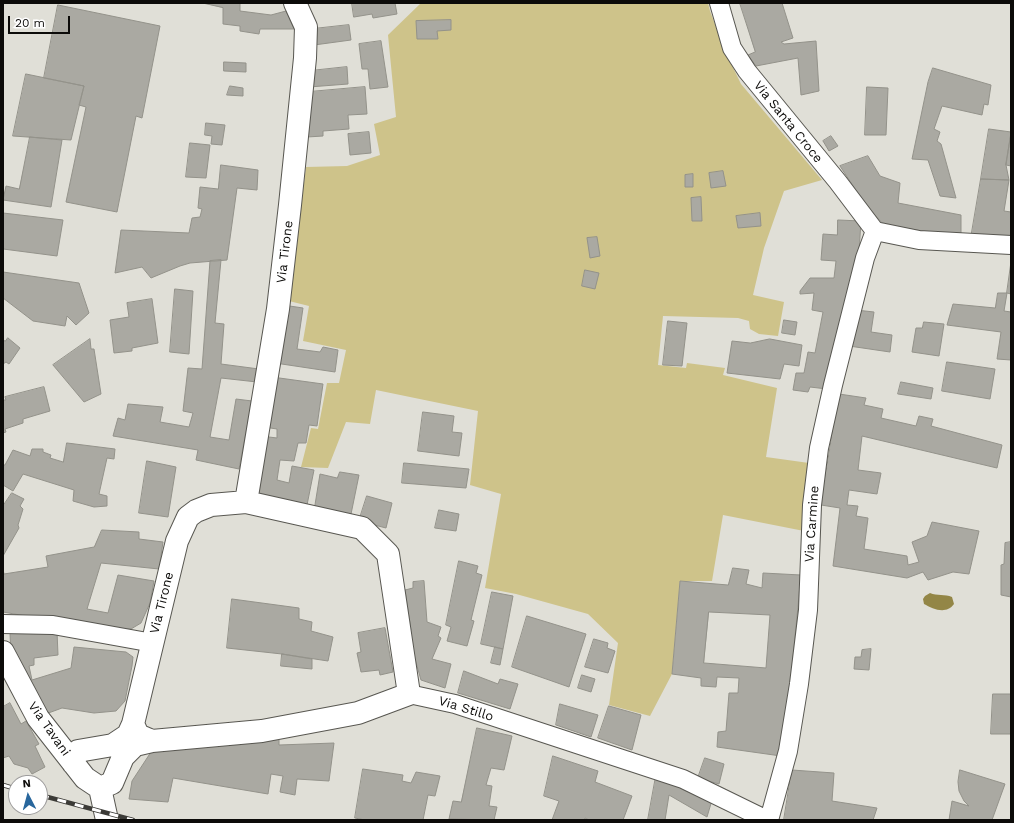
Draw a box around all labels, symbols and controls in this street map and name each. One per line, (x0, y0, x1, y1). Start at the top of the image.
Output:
scale bar (10, 8, 72, 34)
text: 20 m (15, 16, 45, 30)
street label: Via Santa Croce (750, 78, 826, 166)
street label: Via Tirone (273, 220, 297, 284)
street label: Via Carmine (802, 485, 822, 563)
street label: Via Tirone (147, 570, 177, 636)
street label: Via Stillo (437, 693, 495, 725)
street label: Via Tavani (25, 699, 73, 759)
north arrow (8, 775, 48, 815)
text: N (22, 777, 32, 790)

